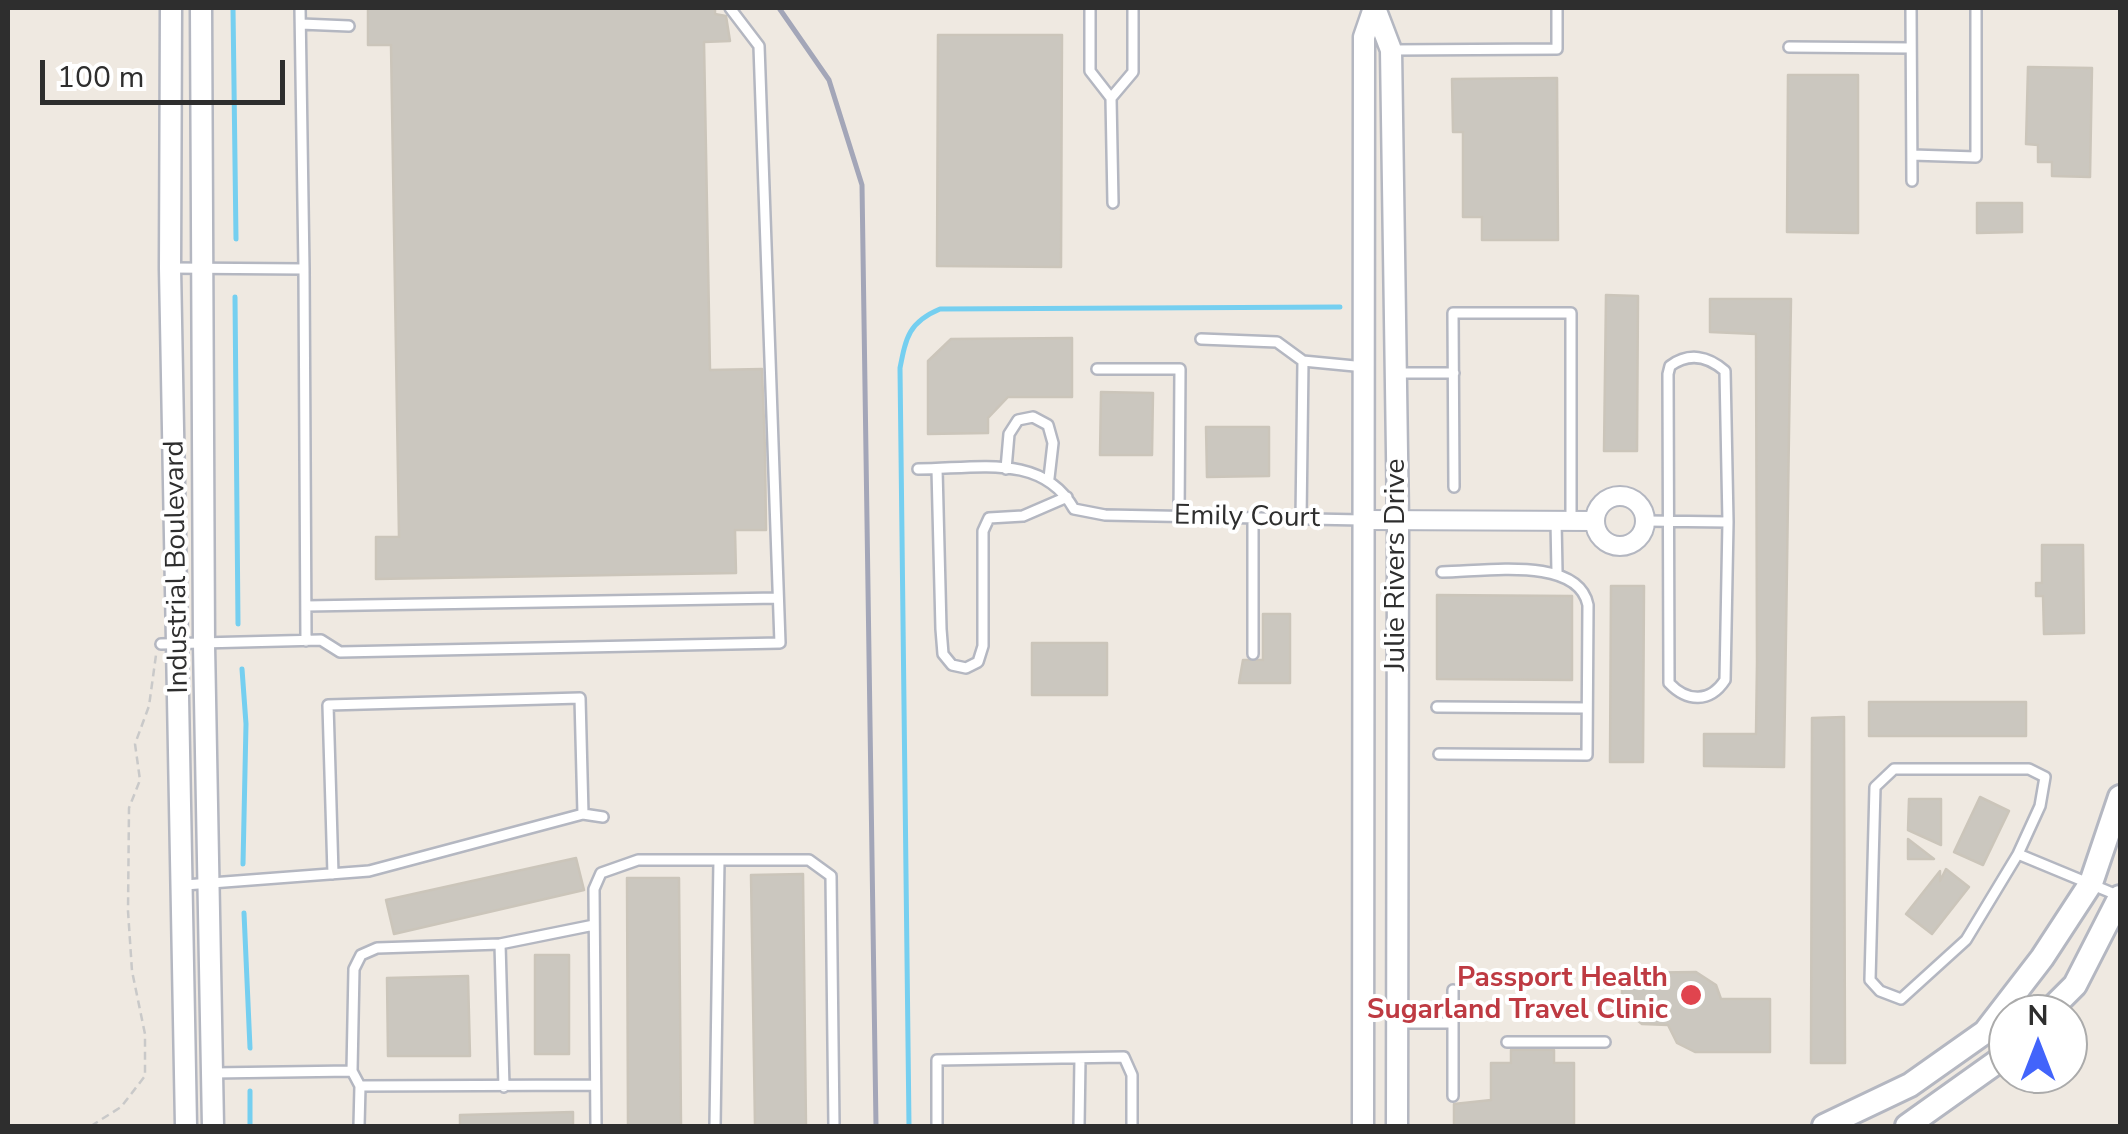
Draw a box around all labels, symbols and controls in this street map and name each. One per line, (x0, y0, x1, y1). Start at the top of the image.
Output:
scale bar (45, 40, 290, 102)
text: 100 m (57, 57, 144, 98)
street label: Industrial Boulevard (159, 440, 197, 694)
street label: Julie Rivers Drive (1380, 459, 1414, 671)
street label: Emily Court (1174, 500, 1320, 536)
place label: Passport Health Sugarland Travel Clinic (1367, 962, 1668, 1028)
marker: Passport Health Sugarland Travel Clinic (1678, 982, 1704, 1008)
north arrow (1988, 994, 2088, 1094)
text: N (2028, 997, 2048, 1035)

